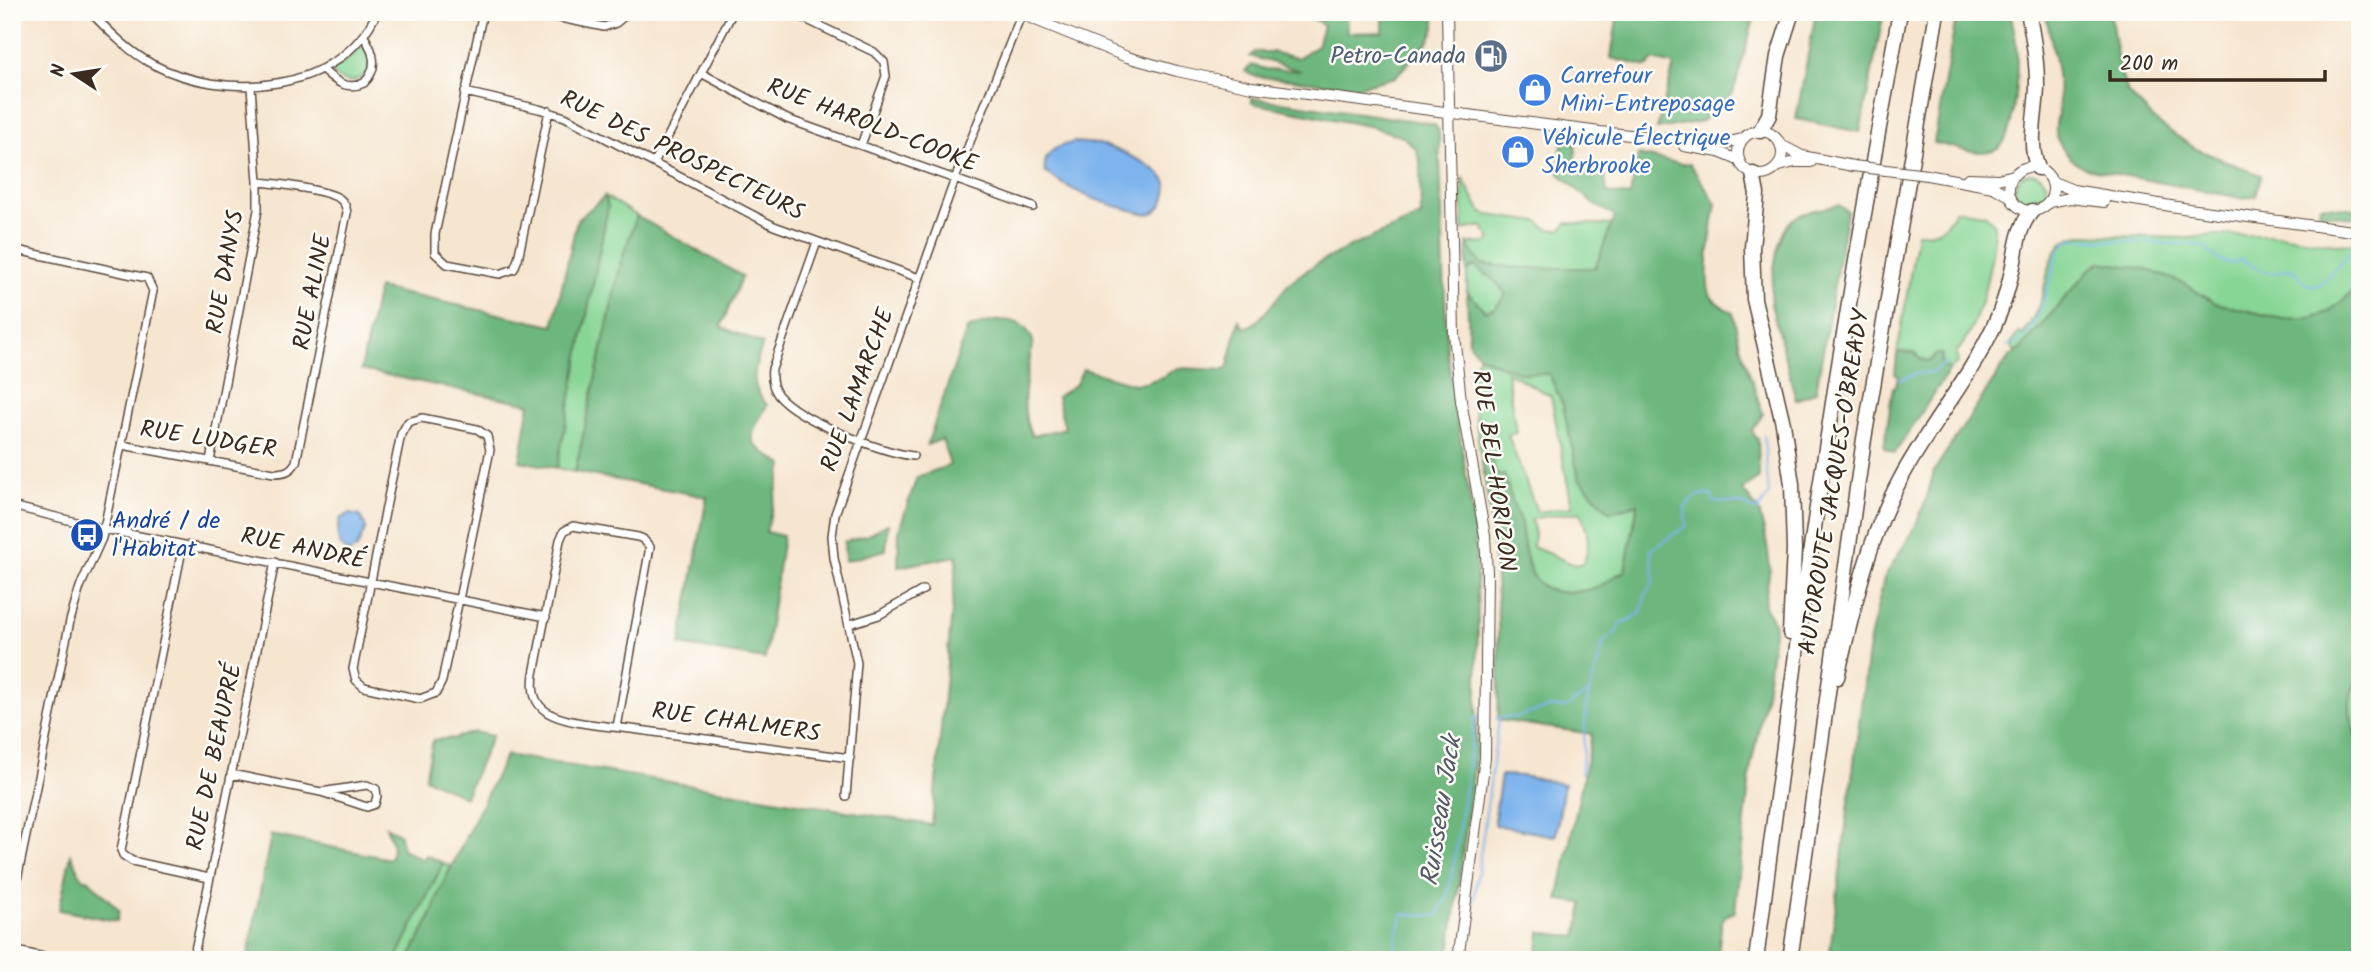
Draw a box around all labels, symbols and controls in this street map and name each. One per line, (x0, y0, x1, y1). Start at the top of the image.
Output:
place label: Petro-Canada (1330, 37, 1466, 76)
fuel station icon: Petro-Canada (1472, 37, 1510, 75)
north arrow (38, 38, 108, 108)
scale bar (2110, 38, 2325, 82)
text: 200 m (2120, 48, 2178, 81)
place label: Carrefour Mini-Entreposage (1560, 57, 1735, 124)
text: N (43, 62, 75, 80)
street label: RUE HAROLD-COOKE (761, 68, 984, 185)
shop icon: Carrefour Mini-Entreposage (1516, 71, 1554, 109)
street label: RUE DES PROSPECTEURS (553, 80, 811, 232)
place label: Véhicule Électrique Sherbrooke (1542, 119, 1731, 186)
shop icon: Véhicule Électrique Sherbrooke (1499, 133, 1537, 171)
street label: RUE DANYS (196, 207, 256, 337)
street label: RUE ALINE (283, 230, 344, 353)
street label: RUE LAMARCHE (810, 302, 906, 477)
street label: AUTOROUTE JACQUES-O'BREADY (1788, 305, 1882, 658)
street label: RUE BEL-HORIZON (1460, 367, 1526, 575)
street label: RUE LUDGER (137, 410, 279, 470)
place label: André / de l'Habitat (112, 502, 221, 569)
bus stop icon: André / de l'Habitat (68, 516, 106, 554)
street label: RUE ANDRÉ (237, 517, 370, 581)
street label: RUE DE BEAUPRÉ (176, 659, 254, 854)
street label: RUE CHALMERS (649, 692, 823, 754)
water label: Ruisseau Jack (1409, 729, 1475, 889)

